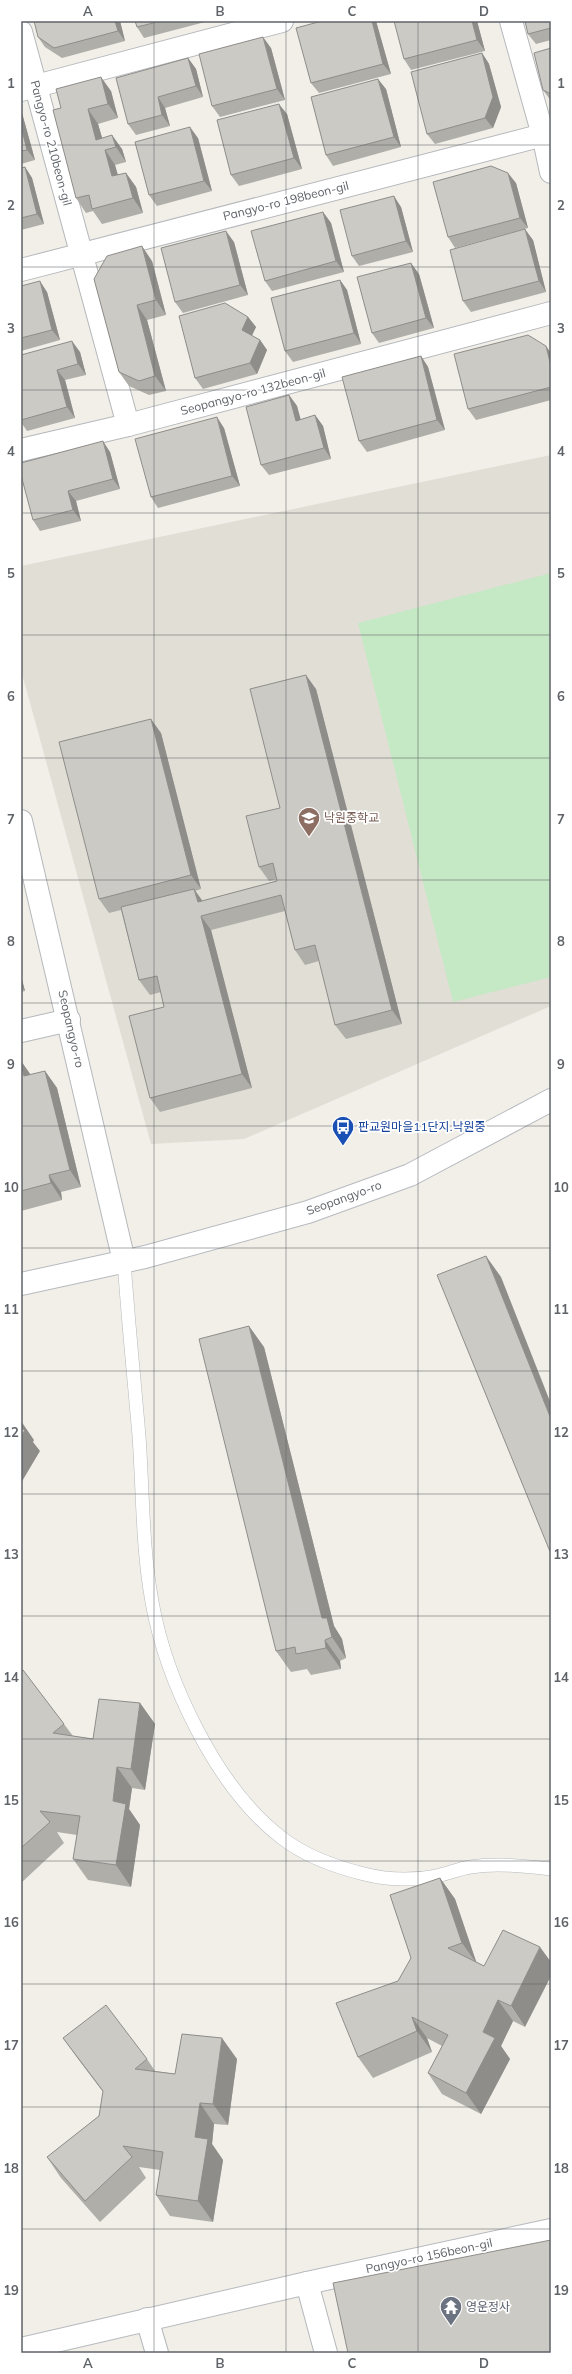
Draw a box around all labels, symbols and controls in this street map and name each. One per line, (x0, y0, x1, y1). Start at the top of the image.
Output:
text: A (83, 3, 93, 19)
text: B (216, 3, 225, 19)
text: C (348, 3, 357, 19)
text: D (479, 3, 489, 19)
text: 1 (7, 75, 15, 91)
text: 1 (557, 75, 565, 91)
street label: Pangyo-ro 210beon-gil (28, 79, 75, 207)
street label: Pangyo-ro 198beon-gil (221, 178, 350, 223)
text: 2 (7, 197, 15, 213)
text: 2 (557, 197, 565, 213)
text: 3 (7, 320, 15, 336)
text: 3 (557, 320, 565, 336)
street label: Seopangyo-ro 132beon-gil (179, 365, 327, 418)
text: 4 (7, 443, 15, 459)
text: 4 (557, 443, 565, 459)
text: 5 (7, 565, 15, 581)
text: 5 (557, 565, 565, 581)
text: 6 (7, 688, 15, 704)
text: 6 (557, 688, 565, 704)
school or university icon: 낙원중학교 (296, 805, 322, 838)
place label: 낙원중학교 (324, 810, 379, 825)
text: 7 (7, 811, 15, 827)
text: 7 (557, 811, 565, 827)
text: 8 (7, 933, 15, 949)
text: 8 (557, 933, 565, 949)
street label: Seopangyo-ro (55, 989, 88, 1069)
text: 9 (7, 1056, 15, 1072)
text: 9 (557, 1056, 565, 1072)
bus stop icon: 판교원마을11단지.낙원중 (330, 1114, 356, 1147)
place label: 판교원마을11단지.낙원중 (358, 1119, 486, 1134)
street label: Seopangyo-ro (304, 1177, 384, 1218)
text: 10 (3, 1179, 19, 1195)
text: 10 (553, 1179, 569, 1195)
text: 11 (3, 1301, 19, 1317)
text: 11 (553, 1301, 569, 1317)
text: 12 (3, 1424, 19, 1440)
text: 12 (553, 1424, 569, 1440)
text: 13 (3, 1546, 19, 1562)
text: 13 (553, 1546, 569, 1562)
text: 14 (3, 1669, 19, 1685)
text: 14 (553, 1669, 569, 1685)
text: 15 (3, 1792, 19, 1808)
text: 15 (553, 1792, 569, 1808)
text: 16 (3, 1914, 19, 1930)
text: 16 (553, 1914, 569, 1930)
text: 17 (3, 2037, 19, 2053)
text: 17 (553, 2037, 569, 2053)
text: 18 (3, 2160, 19, 2176)
text: 18 (553, 2160, 569, 2176)
street label: Pangyo-ro 156beon-gil (364, 2235, 494, 2276)
text: 19 (3, 2282, 19, 2298)
text: 19 (553, 2282, 569, 2298)
temple icon: 영운정사 (438, 2294, 464, 2327)
place label: 영운정사 (466, 2299, 510, 2314)
text: A (83, 2355, 93, 2371)
text: B (216, 2355, 225, 2371)
text: C (348, 2355, 357, 2371)
text: D (479, 2355, 489, 2371)

